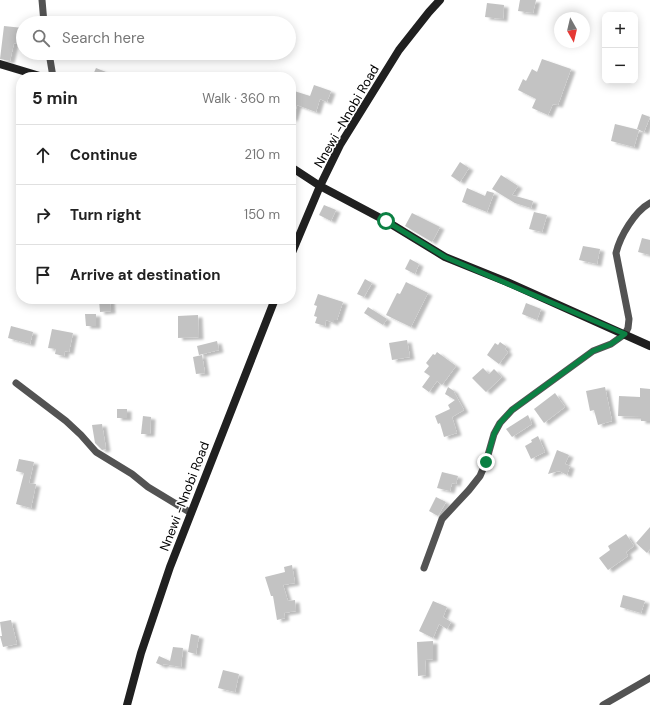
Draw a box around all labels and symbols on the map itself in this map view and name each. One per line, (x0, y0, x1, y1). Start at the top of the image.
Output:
north arrow (554, 12, 590, 48)
street label: Nnewi -Nnobi Road (310, 62, 383, 171)
route start (377, 212, 395, 230)
street label: Nnewi -Nnobi Road (156, 439, 213, 553)
route end (477, 453, 495, 471)

